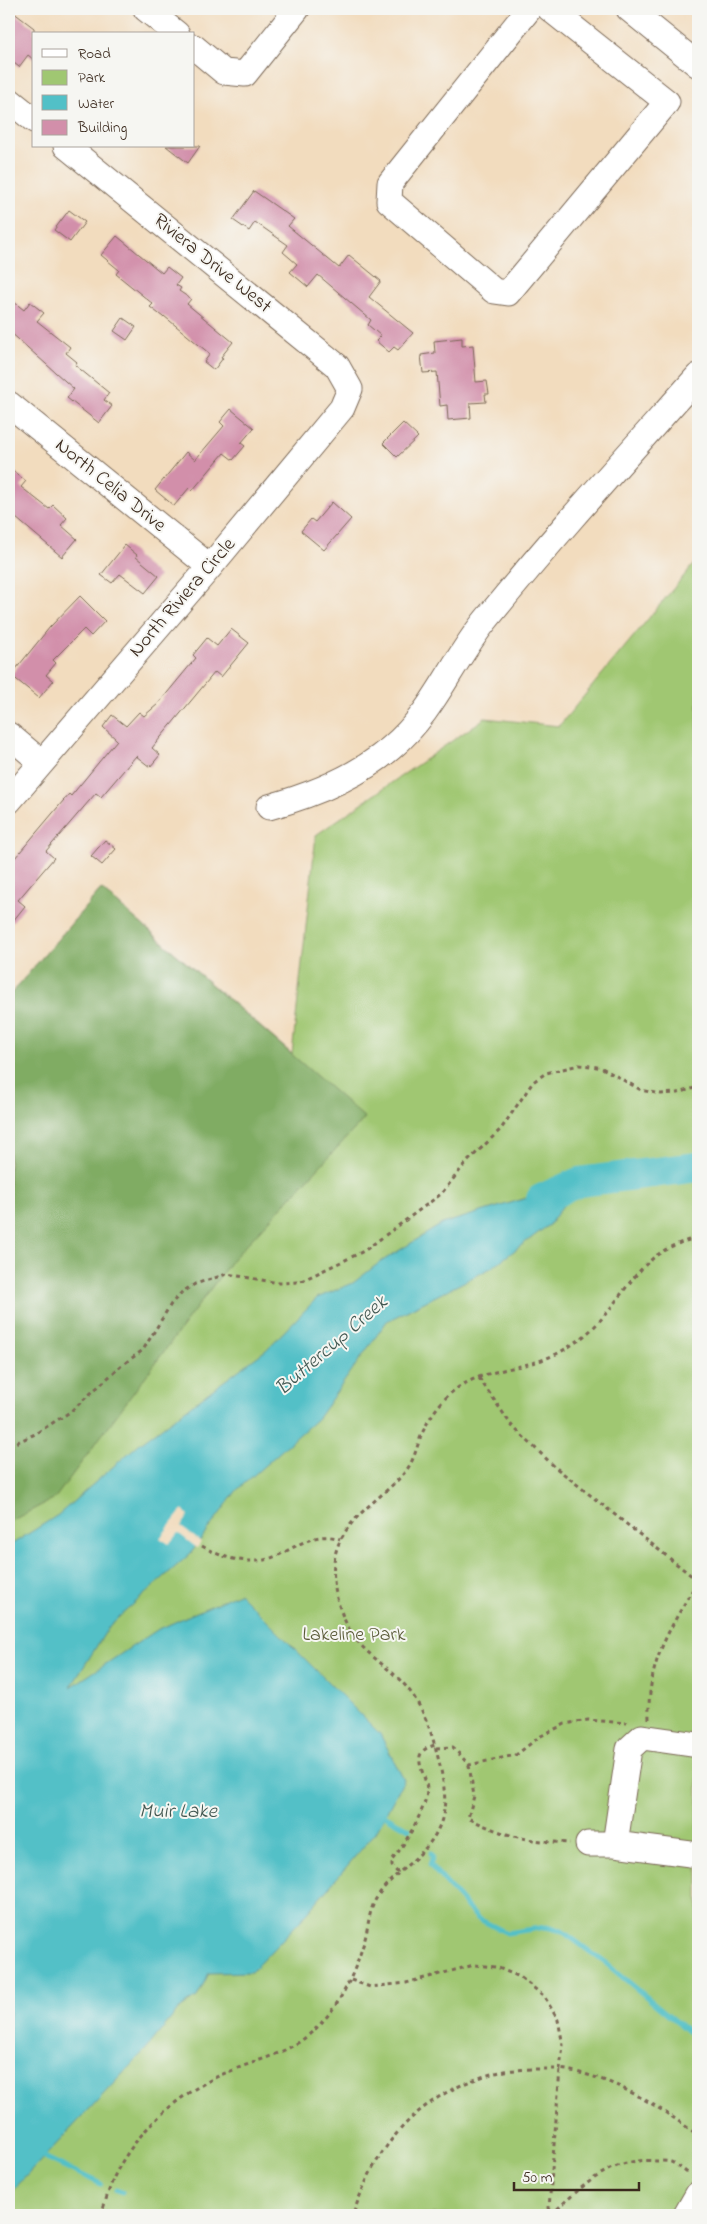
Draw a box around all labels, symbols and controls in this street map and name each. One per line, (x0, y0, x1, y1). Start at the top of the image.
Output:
legend (32, 32, 195, 148)
text: Road (78, 43, 111, 65)
text: Park (78, 67, 106, 89)
text: Water (78, 93, 114, 115)
text: Building (77, 117, 127, 140)
street label: Riviera Drive West (147, 207, 278, 321)
street label: North Celia Drive (48, 432, 172, 540)
street label: North Riviera Circle (123, 532, 243, 664)
water label: Buttercup Creek (269, 1288, 395, 1403)
park label: Lakeline Park (303, 1621, 406, 1650)
water label: Muir Lake (139, 1797, 219, 1827)
scale bar (514, 2159, 640, 2191)
text: 50 m (522, 2167, 553, 2189)

